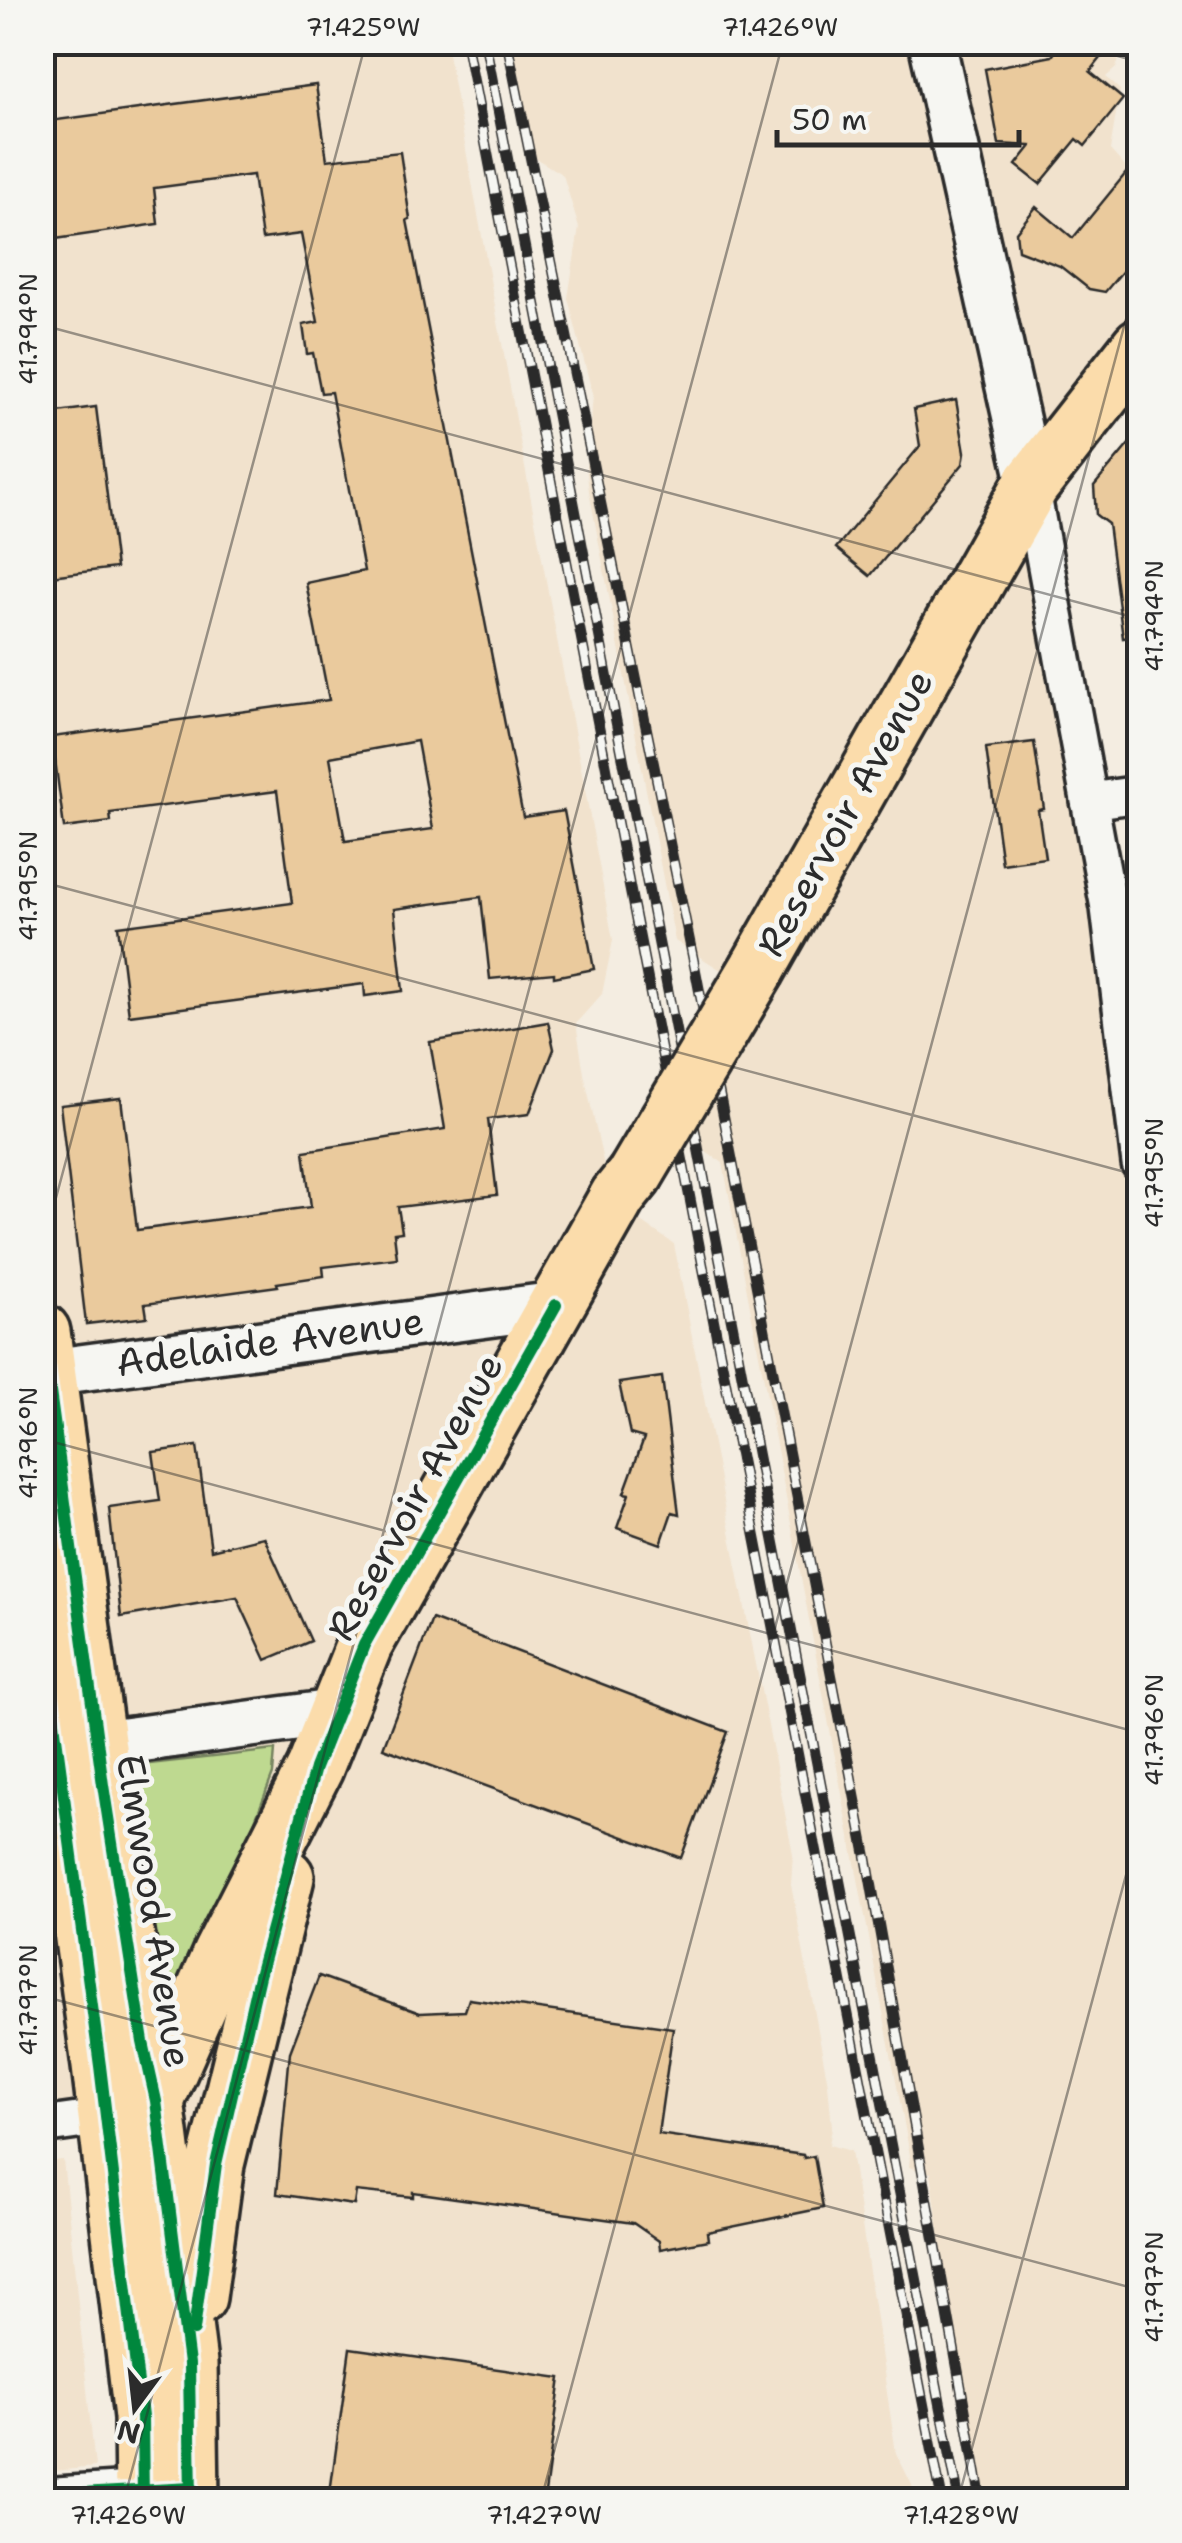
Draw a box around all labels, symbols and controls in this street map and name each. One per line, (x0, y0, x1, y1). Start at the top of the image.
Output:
text: 71.425°W (306, 10, 420, 44)
text: 71.426°W (722, 10, 838, 44)
scale bar (777, 85, 1020, 147)
text: 50 m (792, 99, 867, 140)
text: 41.794°N (11, 273, 45, 385)
text: 41.794°N (1137, 560, 1171, 672)
street label: Reservoir Avenue (745, 660, 945, 965)
text: 41.795°N (11, 831, 45, 941)
text: 41.795°N (1137, 1118, 1171, 1228)
street label: Adelaide Avenue (113, 1295, 427, 1388)
street label: Reservoir Avenue (315, 1344, 515, 1649)
text: 41.796°N (11, 1387, 45, 1499)
text: 41.796°N (1137, 1674, 1171, 1786)
street label: Elmwood Avenue (105, 1751, 204, 2071)
text: 41.797°N (11, 1944, 45, 2056)
text: 41.797°N (1137, 2231, 1171, 2343)
north arrow (85, 2358, 185, 2458)
text: N (113, 2411, 144, 2453)
text: 71.426°W (70, 2498, 186, 2532)
text: 71.427°W (486, 2498, 602, 2532)
text: 71.428°W (903, 2498, 1019, 2532)

